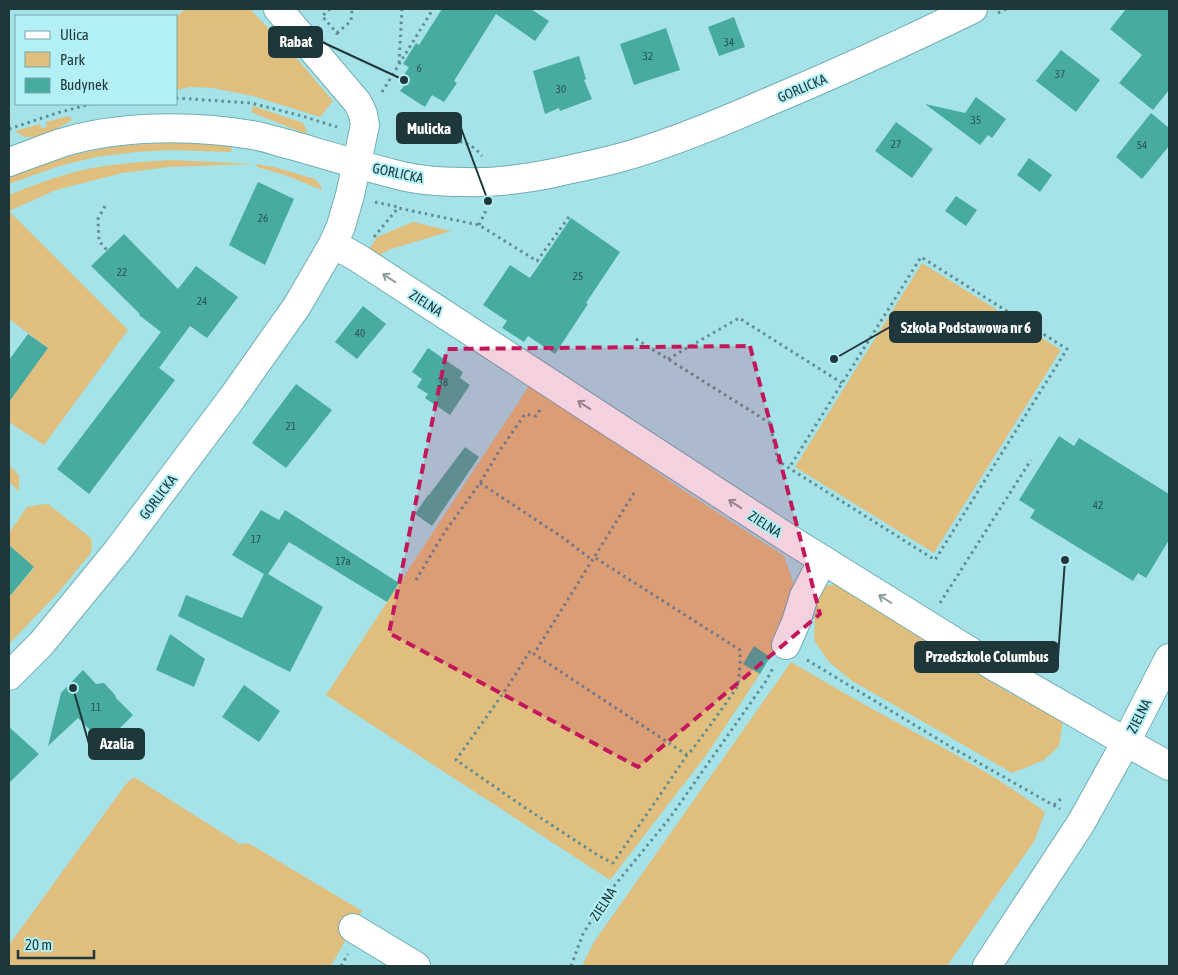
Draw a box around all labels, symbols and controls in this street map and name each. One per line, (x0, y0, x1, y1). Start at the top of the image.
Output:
legend (15, 15, 178, 105)
text: Ulica (60, 26, 89, 43)
callout: Rabat (269, 27, 322, 57)
text: Rabat (280, 33, 313, 50)
house number: 34 (724, 36, 734, 48)
house number: 32 (643, 50, 653, 62)
text: Park (60, 51, 85, 68)
house number: 6 (416, 62, 422, 74)
house number: 37 (1055, 68, 1065, 80)
street label: GORLICKA (775, 71, 829, 105)
text: Budynek (60, 76, 109, 93)
house number: 30 (556, 83, 566, 95)
callout: Mulicka (397, 113, 461, 143)
house number: 35 (971, 114, 981, 126)
text: Mulicka (407, 120, 451, 137)
house number: 27 (891, 138, 901, 150)
house number: 54 (1137, 139, 1147, 151)
street label: GORLICKA (371, 160, 425, 186)
house number: 26 (258, 212, 268, 224)
house number: 22 (117, 266, 127, 278)
house number: 25 (573, 270, 583, 282)
one-way arrow (382, 273, 396, 283)
street label: ZIELNA (406, 286, 446, 320)
house number: 24 (197, 295, 207, 307)
callout: Szkoła Podstawowa nr 6 (890, 312, 1041, 342)
text: Szkoła Podstawowa nr 6 (901, 319, 1031, 336)
house number: 40 (355, 327, 365, 339)
house number: 38 (438, 376, 448, 388)
one-way arrow (577, 400, 591, 410)
house number: 21 (286, 420, 296, 432)
street label: GORLICKA (136, 471, 180, 522)
one-way arrow (728, 499, 742, 510)
house number: 42 (1093, 499, 1103, 511)
street label: ZIELNA (745, 507, 785, 541)
house number: 17 (251, 533, 261, 545)
house number: 17a (335, 555, 351, 567)
one-way arrow (879, 594, 893, 604)
callout: Przedszkole Columbus (915, 642, 1058, 672)
text: Przedszkole Columbus (925, 648, 1049, 665)
street label: ZIELNA (1124, 696, 1154, 736)
house number: 11 (91, 701, 101, 713)
callout: Azalia (89, 729, 144, 759)
text: Azalia (99, 735, 134, 752)
street label: ZIELNA (586, 884, 620, 924)
scale bar (18, 928, 94, 960)
text: 20 m (25, 936, 52, 953)

